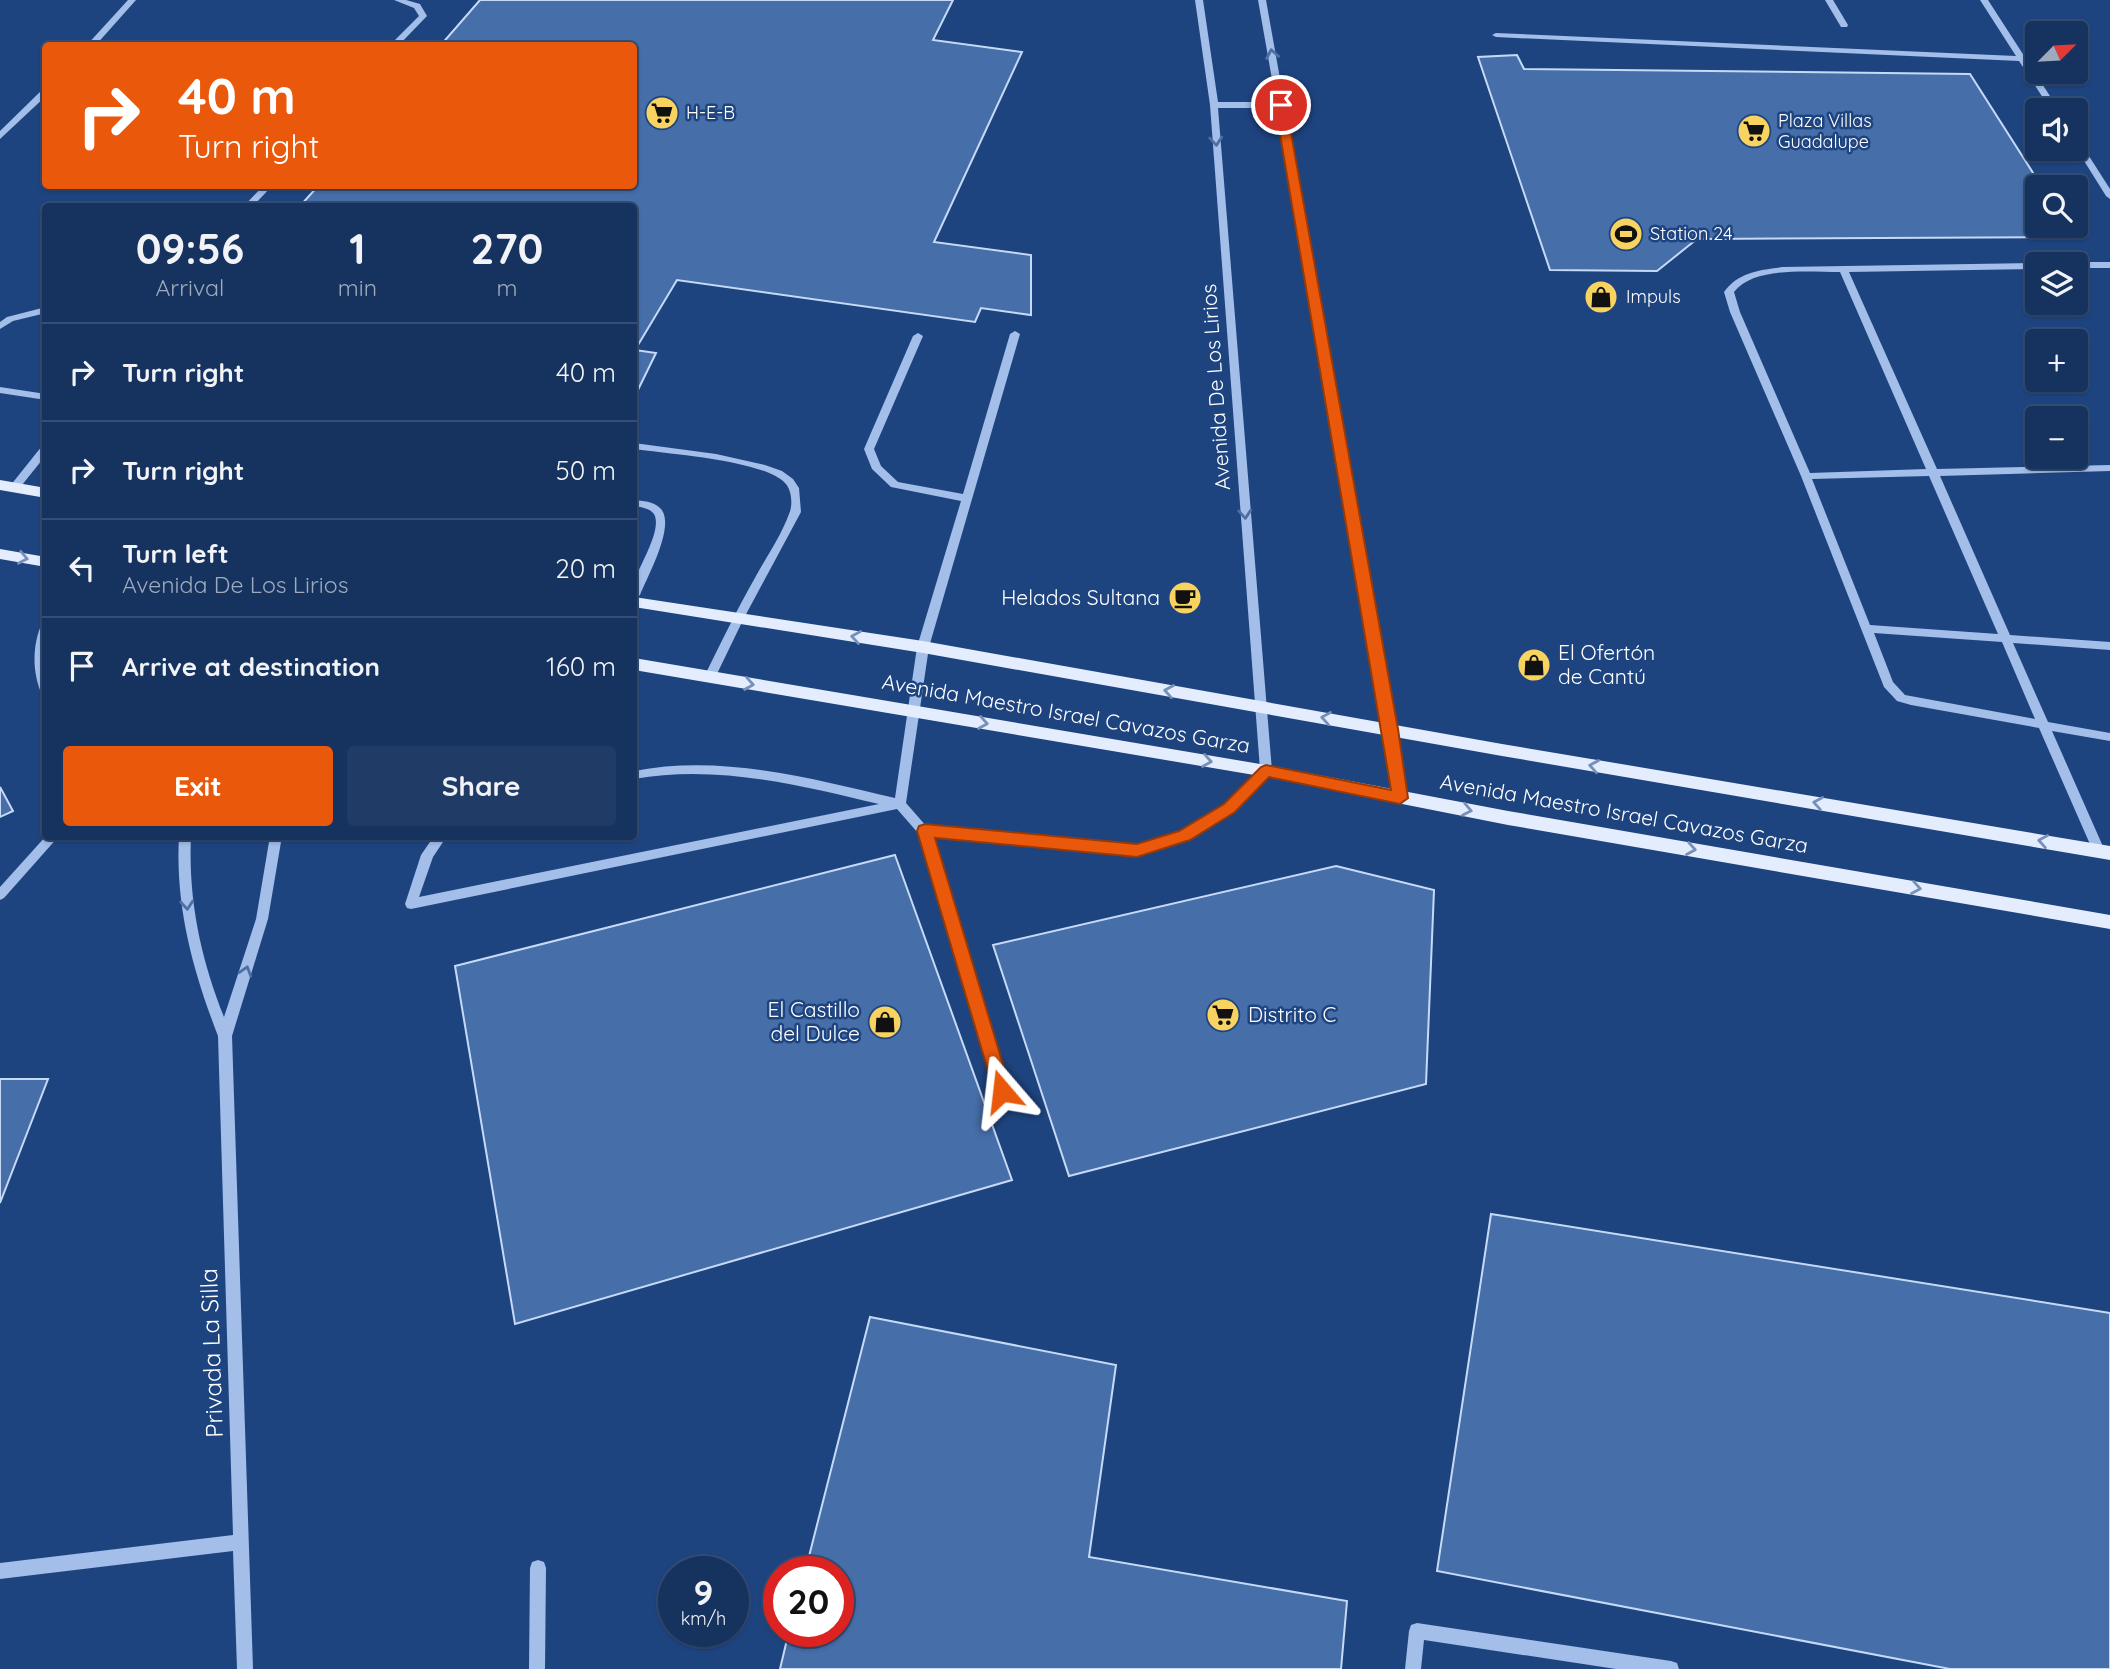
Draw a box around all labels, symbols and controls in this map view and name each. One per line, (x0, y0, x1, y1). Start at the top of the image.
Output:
north arrow (2025, 21, 2088, 84)
map controls (2025, 21, 2088, 469)
one-way arrow (1265, 48, 1280, 60)
text: 40 m (178, 65, 296, 126)
icon: right (63, 70, 154, 161)
pin (1251, 75, 1311, 135)
icon: arrive (1262, 86, 1300, 124)
supermarket icon: H-E-B (643, 94, 681, 132)
button: sound (2025, 98, 2088, 161)
place label: H-E-B (686, 101, 735, 124)
place label: Plaza Villas Guadalupe (1778, 109, 1872, 153)
supermarket icon: Plaza Villas Guadalupe (1735, 112, 1773, 150)
text: Turn right (178, 126, 319, 166)
one-way arrow (1208, 135, 1223, 146)
button: search (2025, 175, 2088, 238)
sports icon: Station 24 (1607, 215, 1645, 253)
text: 09:56 (136, 222, 244, 275)
text: 1 (349, 222, 366, 275)
text: 270 (471, 222, 543, 275)
place label: Station 24 (1650, 222, 1732, 245)
button: layers (2025, 252, 2088, 315)
text: Arrival (155, 273, 224, 302)
text: min (338, 273, 377, 302)
text: m (496, 273, 517, 302)
shop icon: Impuls (1582, 278, 1620, 316)
street label: Avenida De Los Lirios (1195, 283, 1235, 491)
place label: Impuls (1626, 285, 1681, 308)
button: + (2025, 329, 2088, 392)
icon: right (63, 353, 101, 391)
text: Turn right (122, 356, 244, 389)
text: 40 m (556, 356, 616, 389)
button: − (2025, 406, 2088, 469)
icon: right (63, 451, 101, 489)
text: Turn right (122, 454, 244, 487)
text: 50 m (556, 454, 616, 487)
one-way arrow (1238, 509, 1253, 520)
text: Turn left (122, 537, 229, 570)
icon: left (63, 549, 101, 587)
one-way arrow (17, 550, 29, 565)
text: 20 m (555, 552, 616, 585)
text: Avenida De Los Lirios (122, 570, 348, 599)
cafe icon: Helados Sultana (1166, 579, 1204, 617)
place label: Helados Sultana (1001, 584, 1160, 610)
one-way arrow (850, 630, 862, 645)
place label: El Ofertón de Cantú (1558, 639, 1655, 689)
shop icon: El Ofertón de Cantú (1515, 646, 1553, 684)
icon: arrive (63, 647, 101, 685)
text: Arrive at destination (122, 650, 380, 683)
text: 160 m (546, 650, 616, 683)
street label: Avenida Maestro Israel Cavazos Garza (880, 668, 1252, 758)
one-way arrow (743, 676, 755, 691)
one-way arrow (1163, 685, 1175, 700)
one-way arrow (1320, 711, 1331, 726)
one-way arrow (977, 715, 989, 730)
button: Exit (63, 746, 333, 826)
button: Share (347, 746, 616, 826)
one-way arrow (1201, 753, 1213, 768)
one-way arrow (1588, 759, 1600, 774)
street label: Avenida Maestro Israel Cavazos Garza (1438, 768, 1810, 858)
one-way arrow (1812, 796, 1824, 811)
one-way arrow (1461, 802, 1473, 817)
one-way arrow (2037, 834, 2049, 849)
one-way arrow (1686, 841, 1697, 856)
one-way arrow (1910, 880, 1922, 895)
one-way arrow (179, 899, 194, 910)
one-way arrow (237, 965, 252, 977)
place label: El Castillo del Dulce (767, 996, 860, 1046)
supermarket icon: Distrito C (1204, 996, 1242, 1034)
place label: Distrito C (1248, 1001, 1337, 1027)
shop icon: El Castillo del Dulce (866, 1003, 904, 1041)
position arrow (965, 1054, 1039, 1128)
street label: Privada La Silla (193, 1268, 229, 1438)
speed limit sign: 20 (763, 1556, 854, 1647)
text: 9 (694, 1570, 713, 1614)
text: km/h (681, 1607, 726, 1630)

